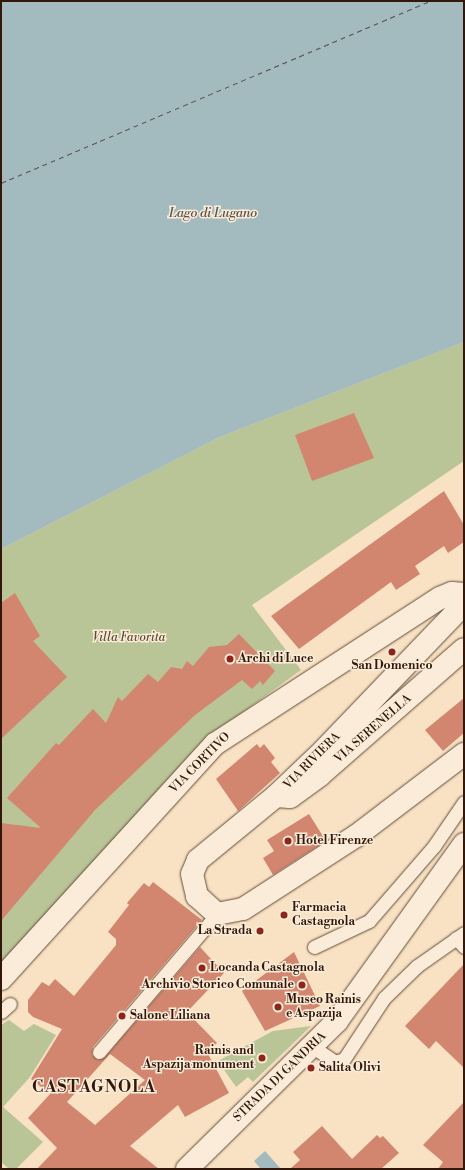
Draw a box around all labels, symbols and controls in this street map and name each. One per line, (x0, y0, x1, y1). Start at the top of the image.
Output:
water label: Lago di Lugano (169, 205, 257, 221)
park label: Villa Favorita (93, 631, 165, 645)
marker: San Domenico (387, 647, 397, 657)
place label: Archi di Luce (238, 652, 314, 666)
marker: Archi di Luce (225, 654, 235, 664)
place label: San Domenico (351, 659, 433, 673)
street label: VIA SERENELLA (332, 692, 414, 766)
street label: VIA CORTIVO (167, 730, 233, 796)
street label: VIA RIVIERA (281, 730, 343, 792)
place label: Hotel Firenze (296, 834, 373, 848)
marker: Hotel Firenze (283, 836, 293, 846)
place label: Farmacia Castagnola (292, 901, 355, 929)
marker: Farmacia Castagnola (279, 910, 289, 920)
place label: La Strada (198, 924, 252, 938)
marker: La Strada (255, 926, 265, 936)
place label: Locanda Castagnola (210, 961, 324, 975)
marker: Locanda Castagnola (197, 963, 207, 973)
place label: Archivio Storico Comunale (142, 978, 294, 992)
marker: Archivio Storico Comunale (297, 980, 307, 990)
place label: Museo Rainis e Aspazija (286, 993, 361, 1021)
marker: Museo Rainis e Aspazija (273, 1002, 283, 1012)
place label: Salone Liliana (130, 1009, 210, 1023)
marker: Salone Liliana (117, 1011, 127, 1021)
street label: STRADA DI GANDRIA (231, 1029, 329, 1125)
place label: Rainis and Aspazija monument (143, 1044, 254, 1072)
marker: Rainis and Aspazija monument (257, 1053, 267, 1063)
place label: Salita Olivi (319, 1061, 380, 1075)
marker: Salita Olivi (306, 1063, 316, 1073)
district label: CASTAGNOLA (32, 1077, 156, 1097)

